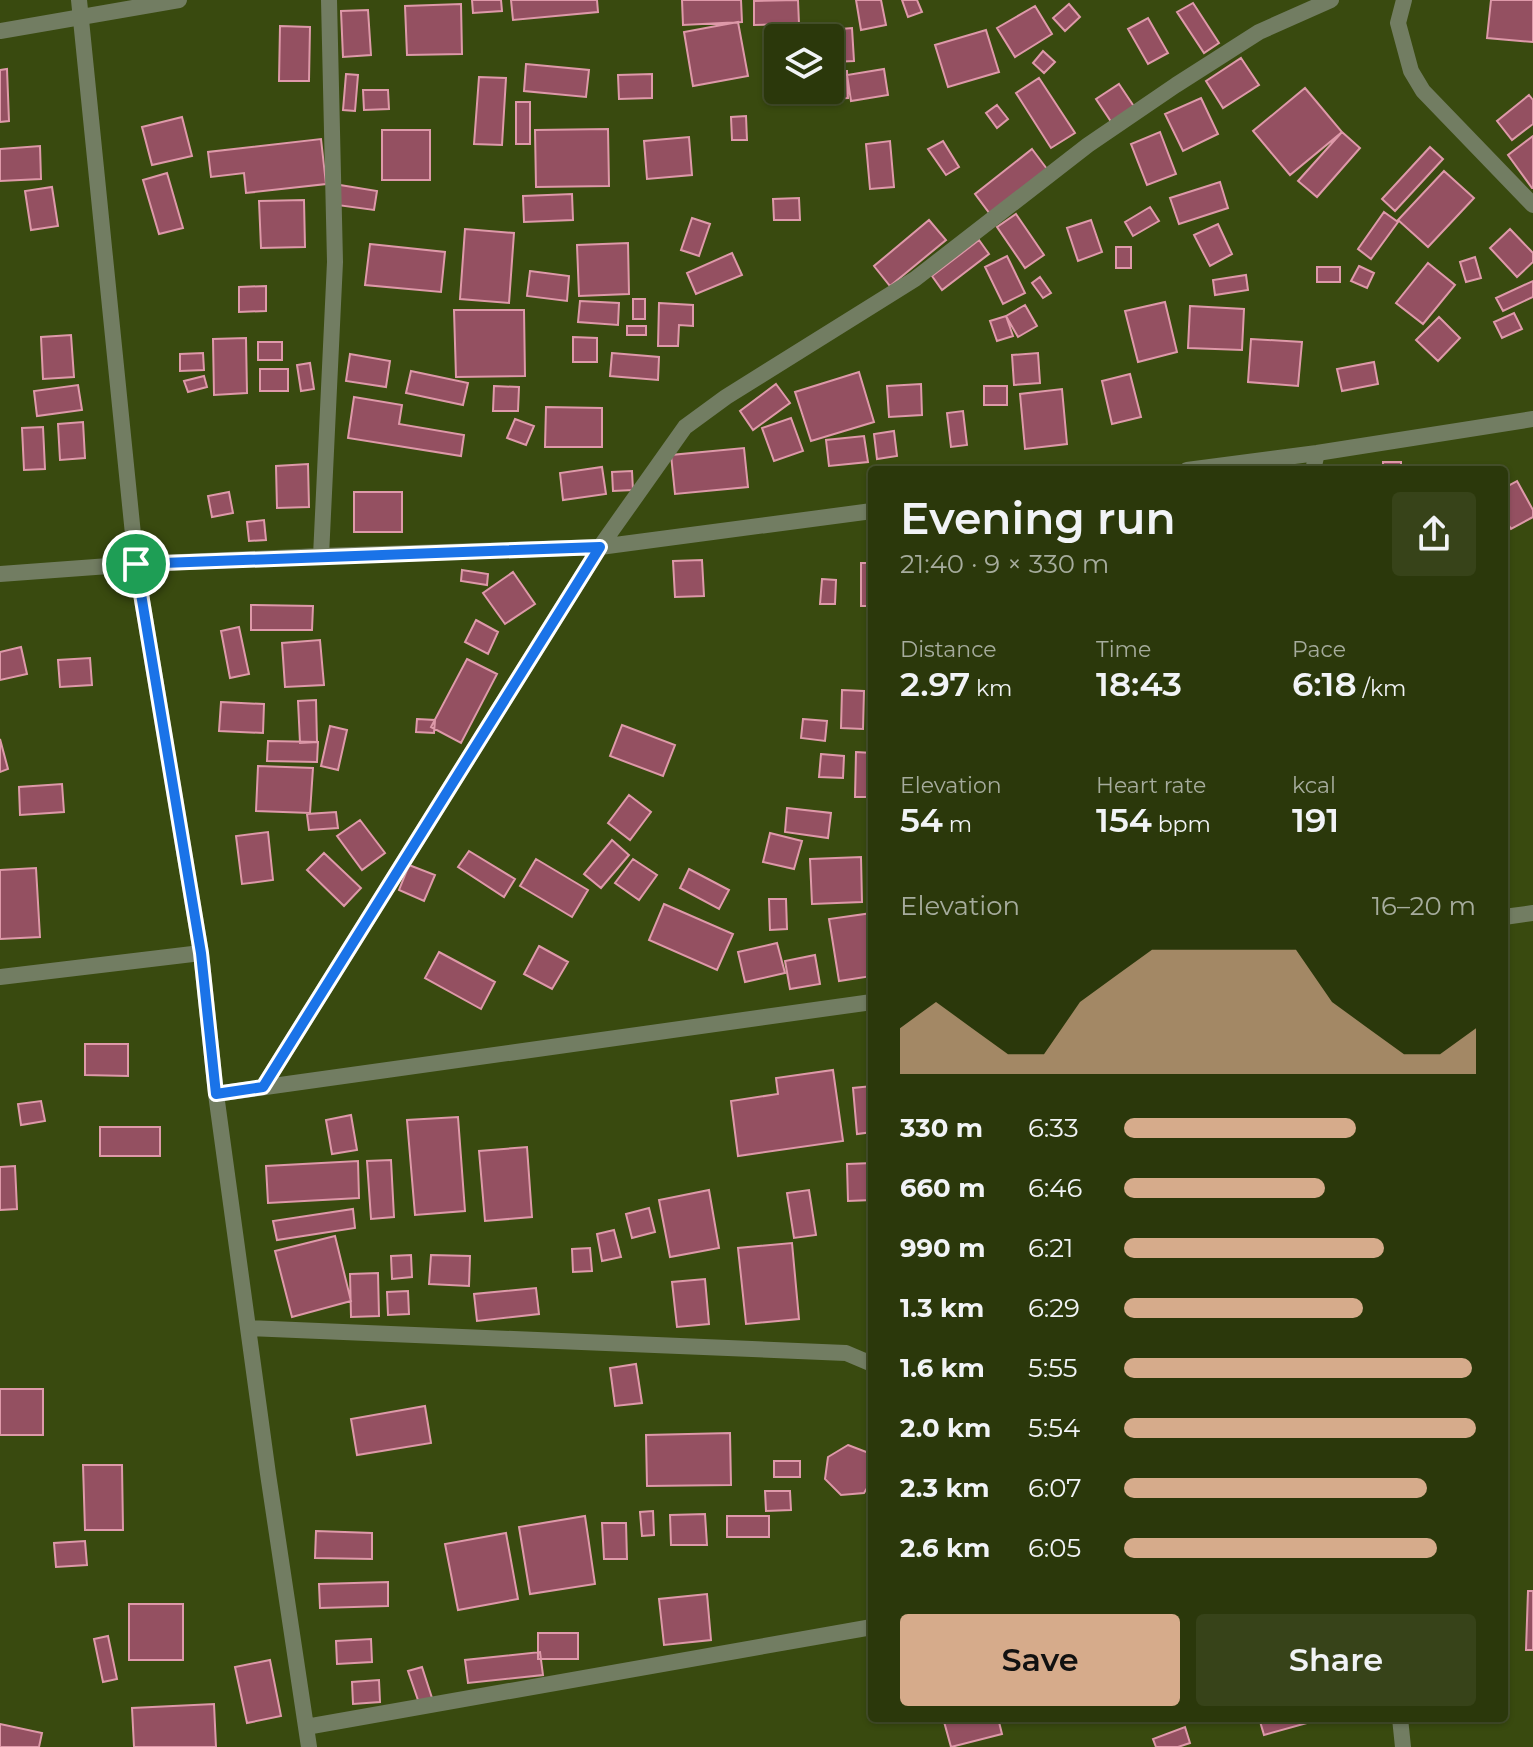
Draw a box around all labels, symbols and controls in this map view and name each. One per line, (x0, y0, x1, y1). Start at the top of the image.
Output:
map controls (764, 24, 844, 104)
button: layers (764, 24, 844, 104)
text: Evening run (900, 491, 1176, 545)
button: share (1392, 492, 1476, 576)
pin (102, 530, 170, 598)
icon: arrive (114, 542, 158, 586)
text: 21:40 · 9 × 330 m (900, 548, 1109, 580)
text: Distance (900, 636, 997, 663)
text: Time (1096, 636, 1151, 663)
text: Pace (1292, 636, 1346, 663)
text: 2.97 (900, 663, 970, 705)
text: 18:43 (1096, 663, 1182, 705)
text: 6:18 (1292, 663, 1357, 705)
text: km (970, 675, 1012, 702)
text: /km (1357, 675, 1406, 702)
text: Elevation (900, 772, 1002, 799)
text: Heart rate (1096, 772, 1206, 799)
text: kcal (1292, 772, 1336, 799)
text: 54 (900, 799, 943, 841)
text: 154 (1096, 799, 1152, 841)
text: 191 (1292, 799, 1339, 841)
text: m (943, 811, 972, 838)
text: bpm (1152, 811, 1211, 838)
text: Elevation (900, 890, 1020, 922)
text: 16–20 m (1372, 890, 1476, 922)
text: 330 m (900, 1112, 983, 1144)
text: 6:33 (1028, 1112, 1079, 1144)
text: 660 m (900, 1172, 985, 1204)
text: 6:46 (1028, 1172, 1082, 1204)
text: 990 m (900, 1232, 985, 1264)
text: 6:21 (1028, 1232, 1074, 1264)
text: 1.3 km (900, 1292, 984, 1324)
text: 6:29 (1028, 1292, 1080, 1324)
text: 1.6 km (900, 1352, 985, 1384)
text: 5:55 (1028, 1352, 1078, 1384)
text: 2.0 km (900, 1412, 991, 1444)
text: 5:54 (1028, 1412, 1080, 1444)
text: 2.3 km (900, 1472, 990, 1504)
text: 6:07 (1028, 1472, 1082, 1504)
text: 2.6 km (900, 1532, 990, 1564)
text: 6:05 (1028, 1532, 1081, 1564)
button: Save (900, 1614, 1180, 1706)
button: Share (1196, 1614, 1476, 1706)

